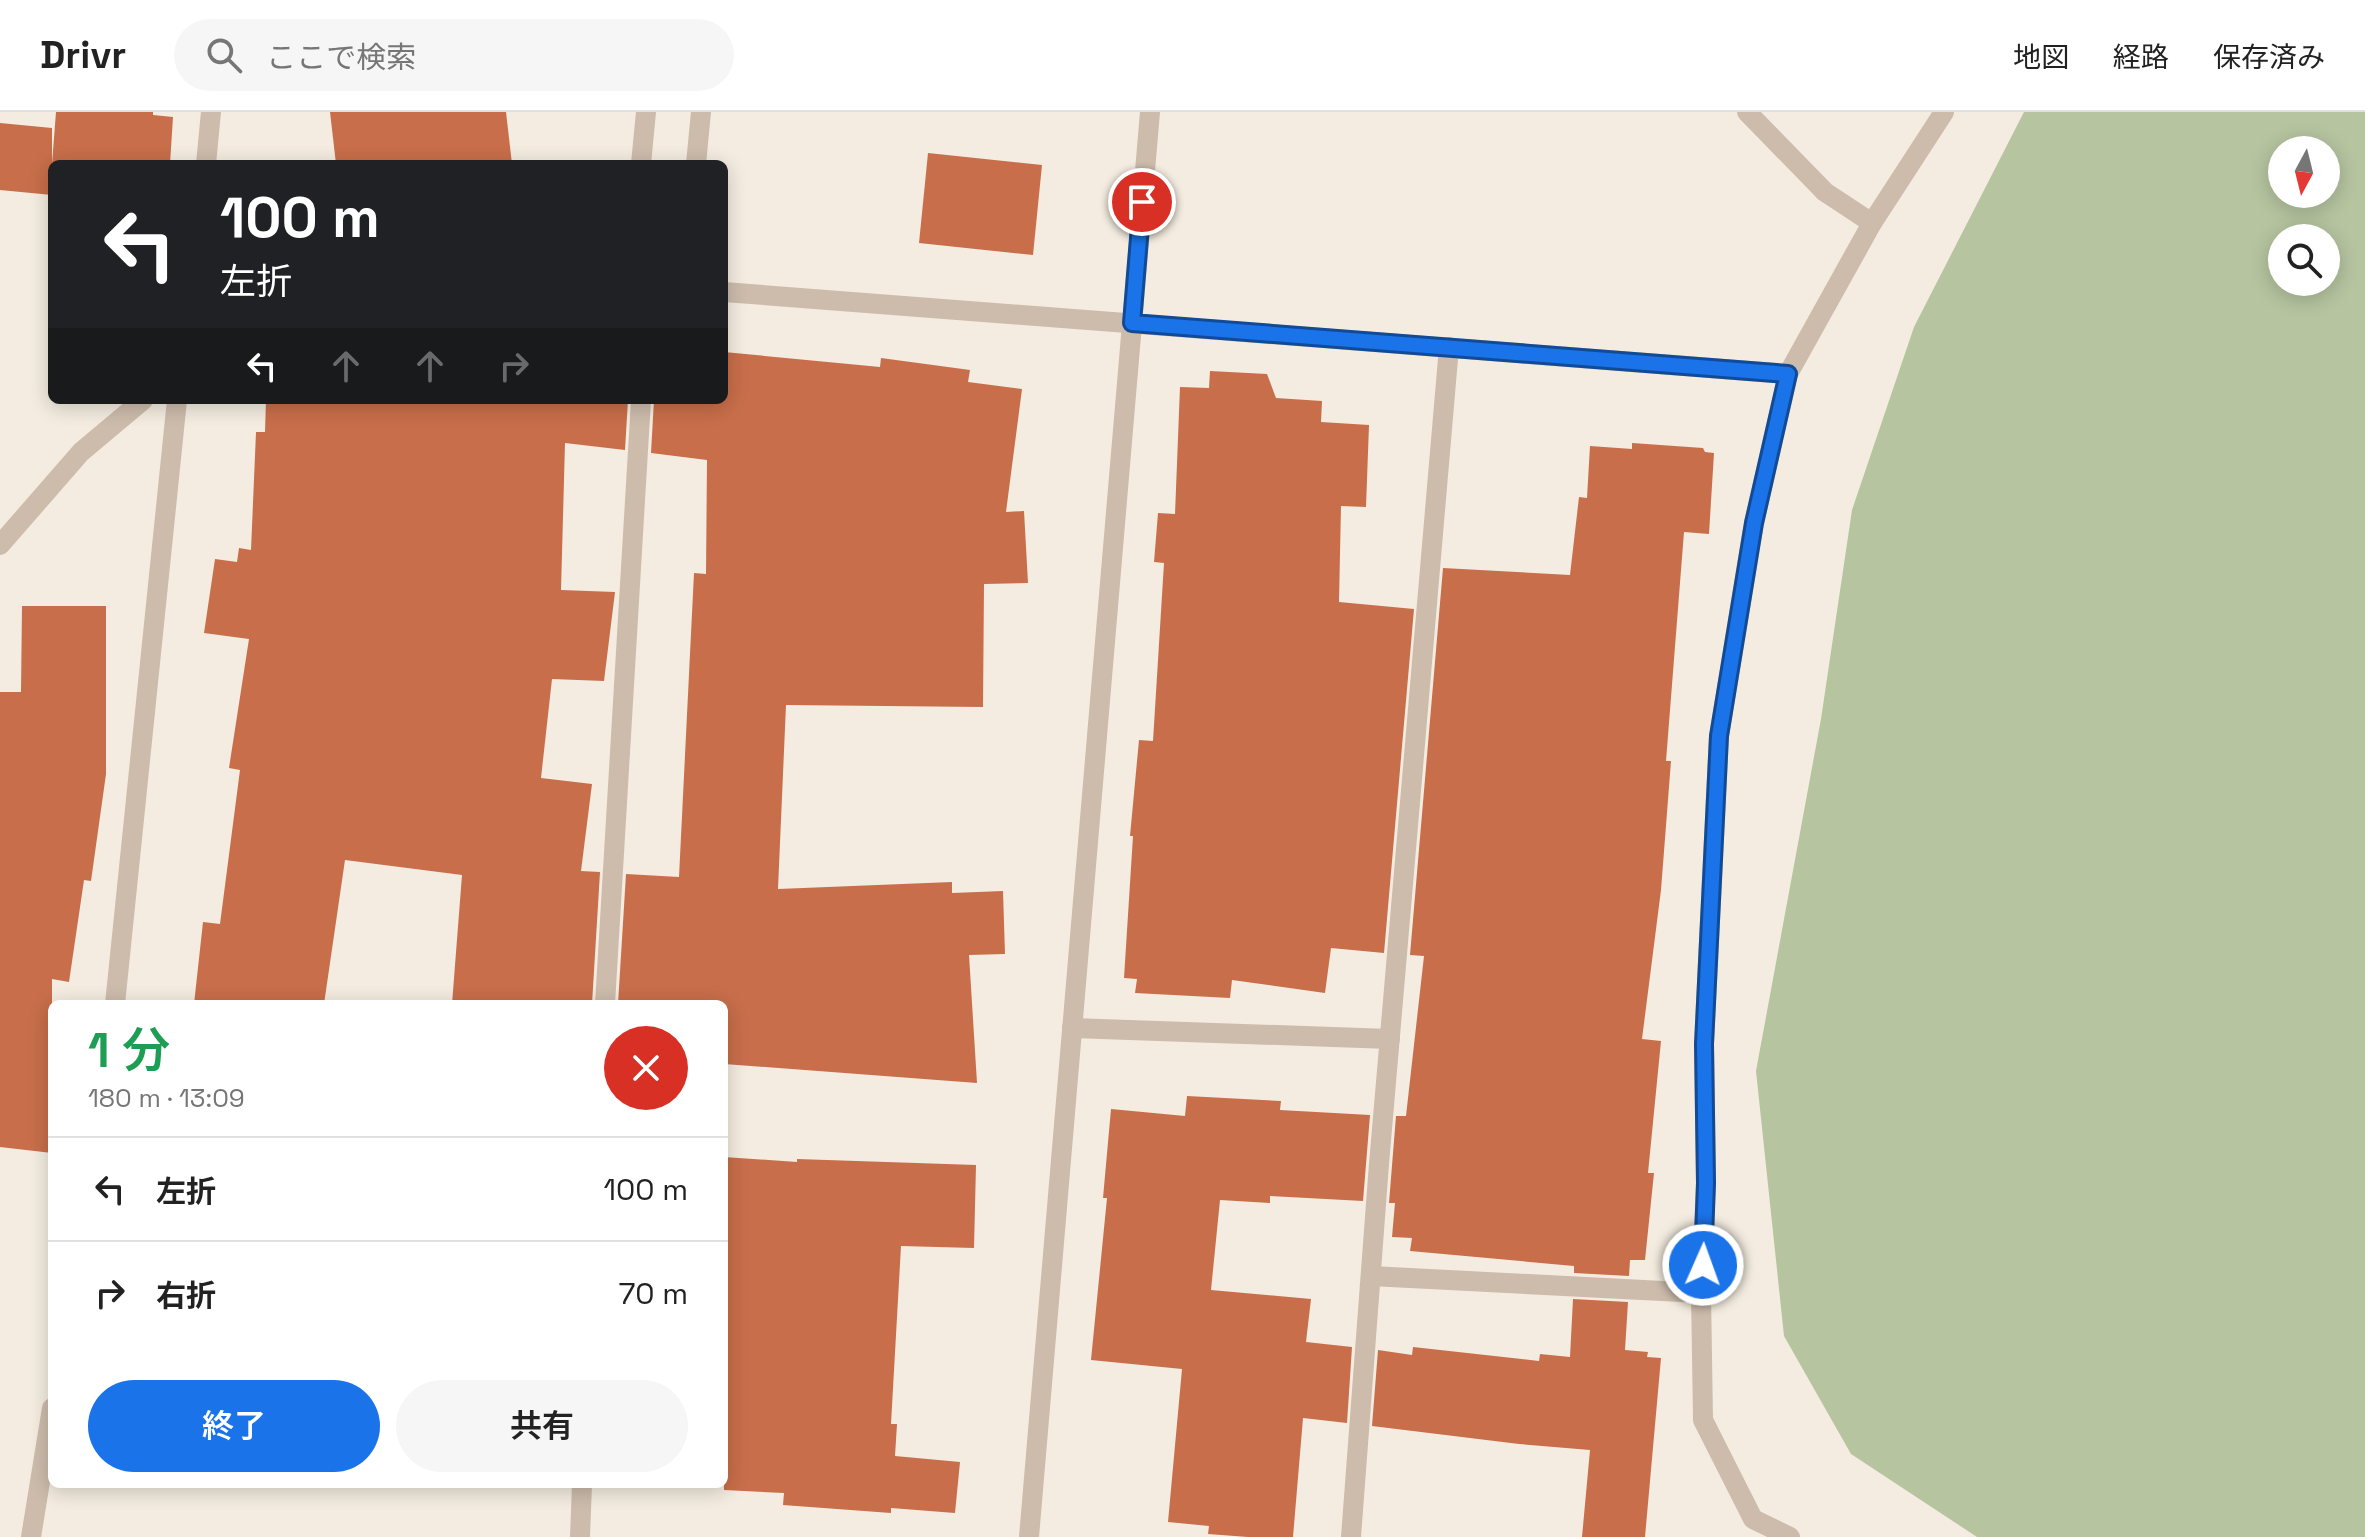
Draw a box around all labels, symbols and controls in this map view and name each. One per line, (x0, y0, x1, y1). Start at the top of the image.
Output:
search box (174, 19, 734, 91)
text: Drivr (40, 31, 126, 79)
icon: search (202, 33, 246, 77)
text: ここで検索 (266, 38, 416, 77)
text: 地図 (2013, 39, 2069, 75)
text: 経路 (2113, 39, 2169, 75)
text: 保存済み (2213, 39, 2325, 75)
north arrow (2268, 136, 2340, 208)
map controls (2268, 136, 2340, 296)
pin (1108, 168, 1176, 236)
icon: arrive (1120, 180, 1164, 224)
text: 100 m (220, 182, 380, 253)
icon: left (88, 192, 192, 296)
button: search (2268, 224, 2340, 296)
text: 左折 (220, 259, 292, 305)
icon: left (240, 344, 284, 388)
icon: ahead (324, 344, 368, 388)
icon: ahead (408, 344, 452, 388)
icon: right (492, 344, 536, 388)
text: 1 分 (88, 1020, 170, 1081)
button: close (604, 1026, 688, 1110)
text: 180 m · 13:09 (88, 1081, 245, 1115)
icon: left (88, 1167, 132, 1211)
text: 100 m (603, 1170, 688, 1209)
text: 左折 (156, 1172, 216, 1211)
position arrow (1661, 1223, 1745, 1307)
icon: right (88, 1271, 132, 1315)
text: 70 m (619, 1274, 688, 1313)
text: 右折 (156, 1276, 216, 1315)
button: 終了 (88, 1380, 380, 1472)
button: 共有 (396, 1380, 688, 1472)

